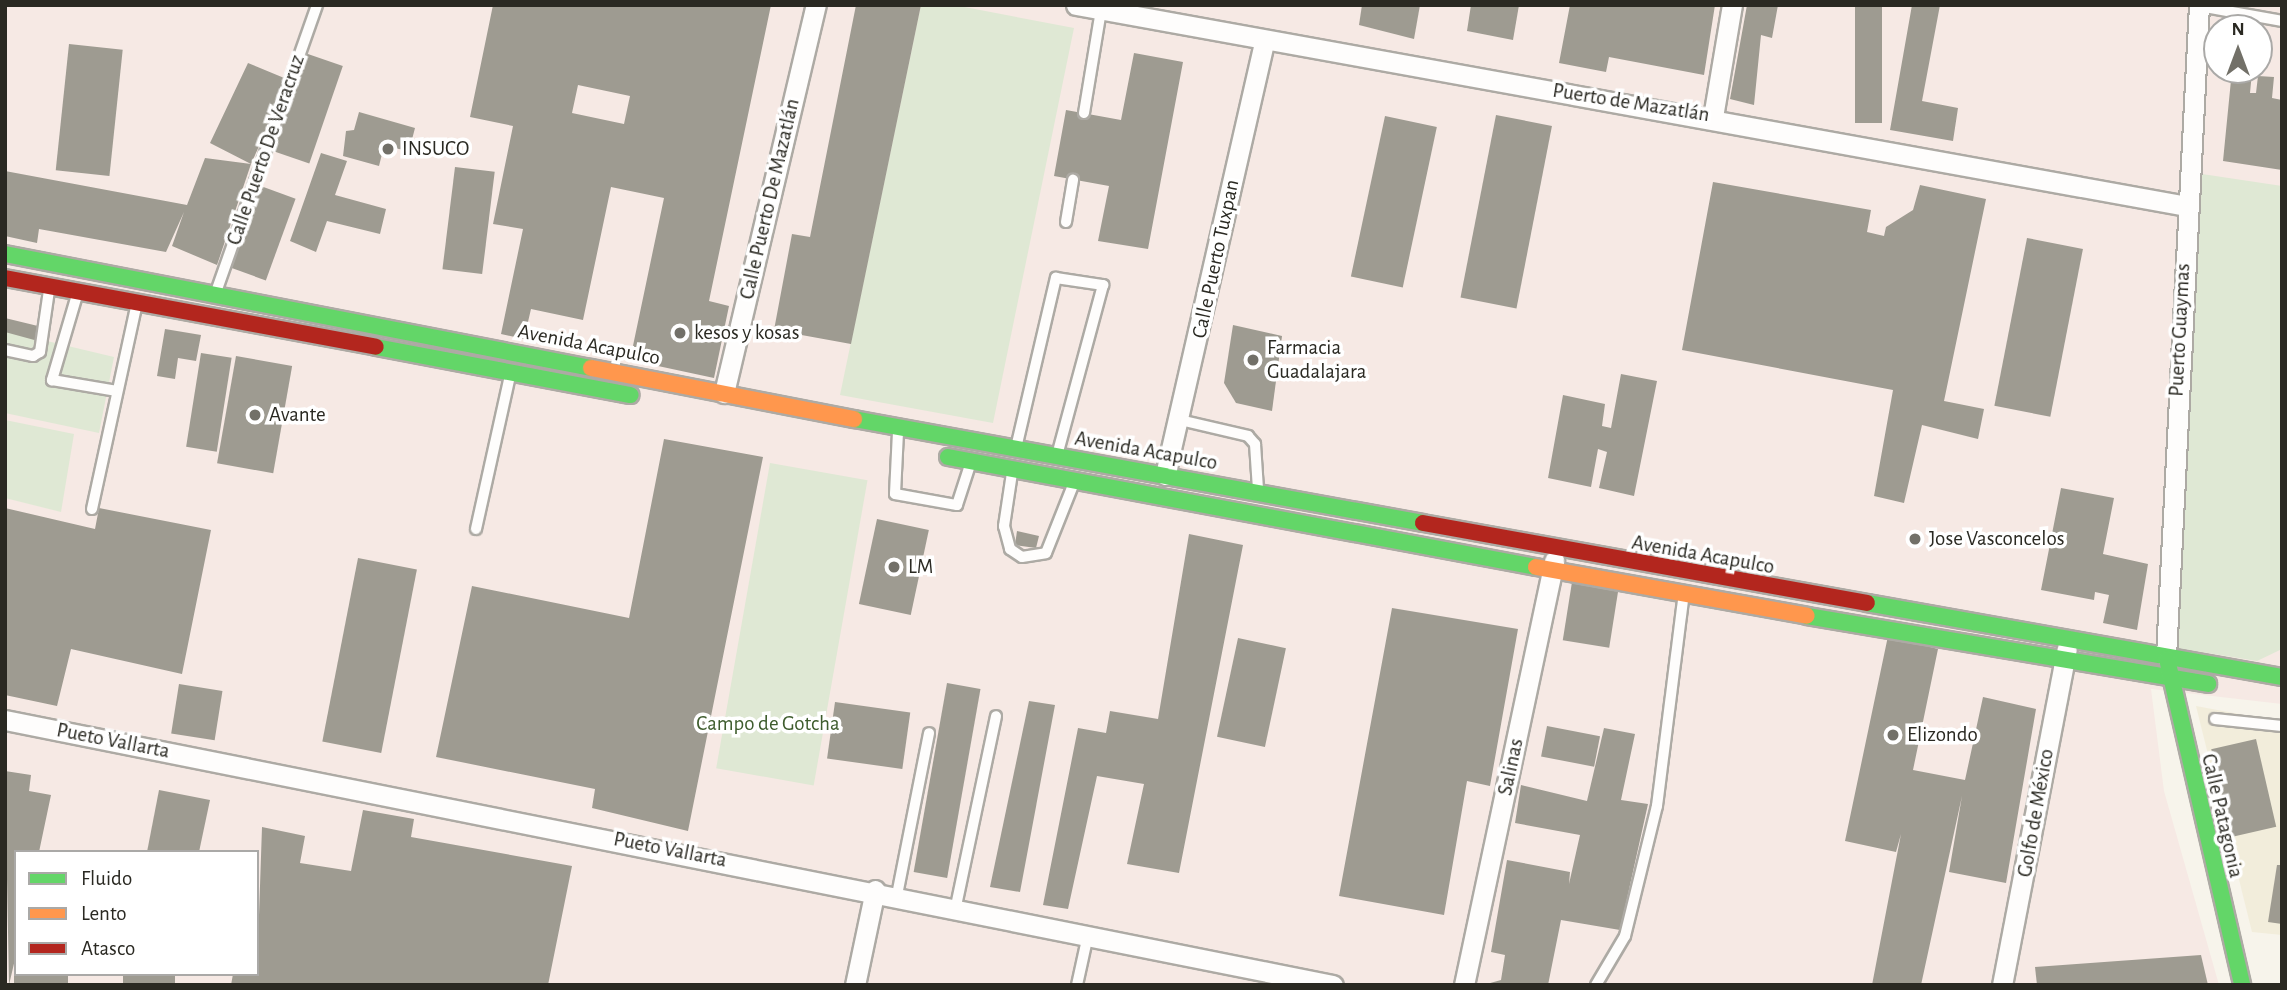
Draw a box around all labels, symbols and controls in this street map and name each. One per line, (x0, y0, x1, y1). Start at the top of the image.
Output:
north arrow (2203, 14, 2273, 84)
text: N (2231, 20, 2245, 39)
street label: Calle Puerto De Veracruz (222, 51, 310, 249)
street label: Puerto de Mazatlán (1551, 78, 1711, 128)
street label: Calle Puerto De Mazatlán (735, 96, 805, 302)
place label: INSUCO (402, 136, 469, 162)
marker: INSUCO (380, 141, 396, 157)
street label: Calle Puerto Tuxpan (1187, 177, 1245, 341)
street label: Puerto Guaymas (2164, 263, 2196, 397)
street label: Avenida Acapulco (516, 319, 662, 371)
place label: kesos y kosas (694, 320, 799, 346)
marker: kesos y kosas (672, 325, 688, 341)
place label: Farmacia Guadalajara (1267, 335, 1366, 385)
marker: Farmacia Guadalajara (1245, 352, 1261, 368)
place label: Avante (269, 402, 326, 428)
marker: Avante (247, 407, 263, 423)
street label: Avenida Acapulco (1073, 426, 1219, 476)
place label: Jose Vasconcelos (1929, 526, 2065, 552)
street label: Avenida Acapulco (1630, 530, 1776, 580)
marker: Jose Vasconcelos (1907, 531, 1923, 547)
place label: LM (908, 554, 933, 580)
marker: LM (886, 559, 902, 575)
park label: Campo de Gotcha (696, 711, 840, 737)
street label: Pueto Vallarta (54, 718, 172, 764)
place label: Elizondo (1907, 722, 1978, 748)
marker: Elizondo (1885, 727, 1901, 743)
street label: Salinas (1493, 736, 1529, 798)
street label: Golfo de México (2012, 747, 2060, 879)
street label: Calle Patagonia (2195, 752, 2249, 880)
street label: Pueto Vallarta (611, 827, 729, 873)
legend (14, 850, 259, 976)
text: Fluido (81, 868, 132, 889)
text: Lento (81, 903, 127, 924)
text: Atasco (81, 938, 135, 959)

